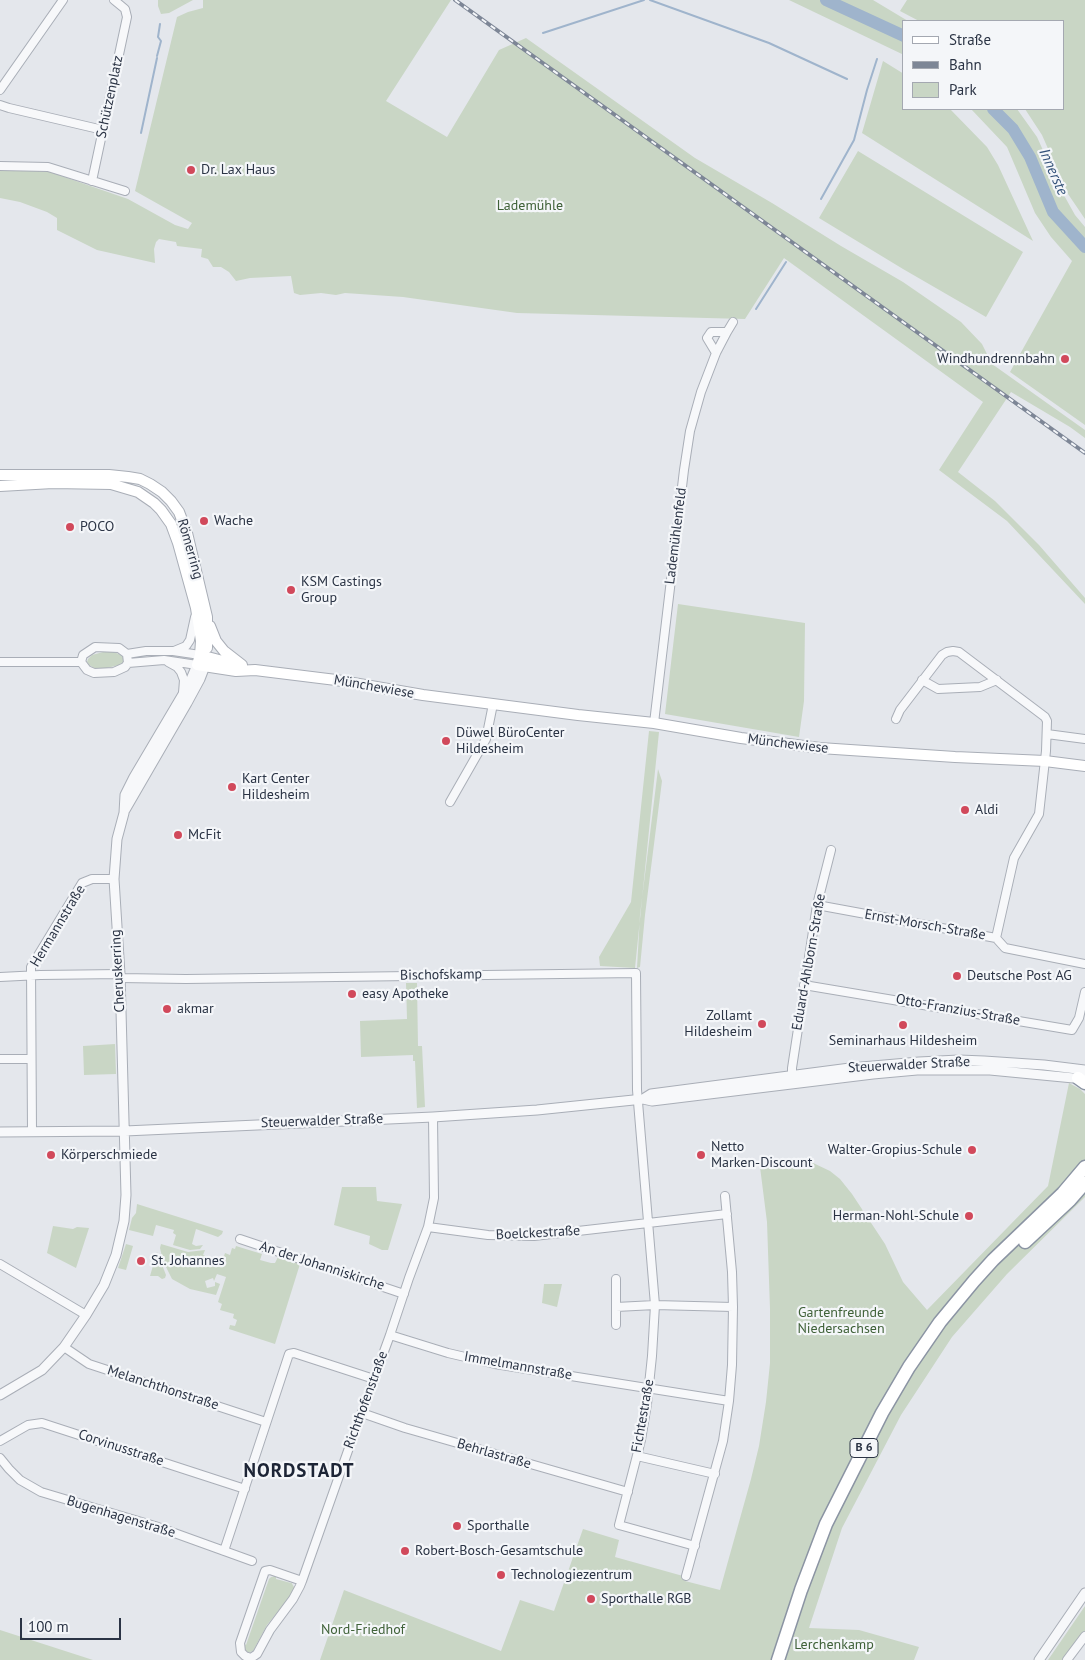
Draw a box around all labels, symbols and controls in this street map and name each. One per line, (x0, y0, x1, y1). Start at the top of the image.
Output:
legend (902, 20, 1065, 110)
text: Straße (949, 30, 991, 49)
street label: Schützenplatz (93, 54, 127, 140)
text: Bahn (949, 55, 982, 74)
text: Park (949, 80, 977, 99)
water label: Innerste (1035, 146, 1071, 198)
place label: Dr. Lax Haus (201, 162, 275, 178)
marker: Dr. Lax Haus (185, 164, 197, 176)
park label: Lademühle (497, 198, 563, 214)
place label: Windhundrennbahn (937, 351, 1055, 367)
marker: Windhundrennbahn (1059, 353, 1071, 365)
street label: Lademühlenfeld (662, 487, 690, 585)
place label: Wache (214, 513, 253, 529)
marker: Wache (198, 515, 210, 527)
street label: Römerring (173, 517, 207, 581)
place label: POCO (80, 519, 114, 535)
marker: POCO (64, 521, 76, 533)
place label: KSM Castings Group (301, 574, 382, 606)
marker: KSM Castings Group (285, 584, 297, 596)
street label: Münchewiese (332, 672, 416, 702)
place label: Düwel BüroCenter Hildesheim (456, 725, 564, 758)
street label: Münchewiese (747, 731, 829, 757)
marker: Düwel BüroCenter Hildesheim (440, 735, 452, 747)
place label: Kart Center Hildesheim (242, 771, 310, 804)
marker: Kart Center Hildesheim (226, 781, 238, 793)
place label: Aldi (975, 802, 999, 818)
marker: Aldi (959, 804, 971, 816)
place label: McFit (188, 827, 221, 843)
marker: McFit (172, 829, 184, 841)
street label: Hermannstraße (27, 882, 89, 970)
street label: Eduard-Ahlborn-Straße (789, 892, 829, 1032)
street label: Ernst-Morsch-Straße (863, 906, 987, 944)
street label: Cheruskerring (107, 929, 129, 1013)
street label: Bischofskamp (400, 966, 482, 984)
place label: Deutsche Post AG (967, 968, 1072, 984)
marker: Deutsche Post AG (951, 970, 963, 982)
place label: easy Apotheke (362, 986, 449, 1002)
marker: easy Apotheke (346, 988, 358, 1000)
street label: Otto-Franzius-Straße (895, 991, 1021, 1029)
place label: akmar (177, 1001, 214, 1017)
marker: akmar (161, 1003, 173, 1015)
place label: Zollamt Hildesheim (684, 1008, 752, 1040)
marker: Zollamt Hildesheim (756, 1018, 768, 1030)
marker: Seminarhaus Hildesheim (897, 1019, 909, 1031)
place label: Seminarhaus Hildesheim (829, 1033, 977, 1049)
street label: Steuerwalder Straße (847, 1053, 971, 1077)
street label: Steuerwalder Straße (261, 1110, 383, 1132)
place label: Netto Marken-Discount (711, 1139, 812, 1172)
place label: Walter-Gropius-Schule (828, 1142, 962, 1158)
marker: Walter-Gropius-Schule (966, 1144, 978, 1156)
place label: Körperschmiede (61, 1147, 157, 1163)
marker: Körperschmiede (45, 1149, 57, 1161)
marker: Netto Marken-Discount (695, 1149, 707, 1161)
place label: Herman-Nohl-Schule (833, 1208, 959, 1224)
marker: Herman-Nohl-Schule (963, 1210, 975, 1222)
street label: Boelckestraße (495, 1222, 581, 1244)
street label: An der Johanniskirche (258, 1238, 386, 1294)
place label: St. Johannes (151, 1253, 225, 1269)
marker: St. Johannes (135, 1255, 147, 1267)
park label: Gartenfreunde Niedersachsen (797, 1305, 885, 1338)
street label: Immelmannstraße (463, 1348, 573, 1384)
street label: Richthofenstraße (341, 1349, 391, 1451)
street label: Melanchthonstraße (105, 1362, 221, 1414)
street label: Fichtestraße (628, 1378, 658, 1454)
street label: Corvinusstraße (76, 1426, 166, 1470)
street label: Behrlastraße (455, 1435, 533, 1473)
road number: B 6 (850, 1439, 878, 1458)
district label: NORDSTADT (242, 1461, 356, 1483)
street label: Bugenhagenstraße (65, 1493, 177, 1541)
place label: Sporthalle (467, 1518, 529, 1534)
marker: Sporthalle (451, 1520, 463, 1532)
place label: Robert-Bosch-Gesamtschule (415, 1543, 583, 1559)
marker: Robert-Bosch-Gesamtschule (399, 1545, 411, 1557)
place label: Technologiezentrum (511, 1567, 632, 1583)
marker: Technologiezentrum (495, 1569, 507, 1581)
place label: Sporthalle RGB (601, 1591, 692, 1607)
marker: Sporthalle RGB (585, 1593, 597, 1605)
scale bar (22, 1608, 124, 1640)
text: 100 m (28, 1617, 69, 1636)
park label: Nord-Friedhof (321, 1622, 405, 1638)
park label: Lerchenkamp (794, 1637, 874, 1653)

